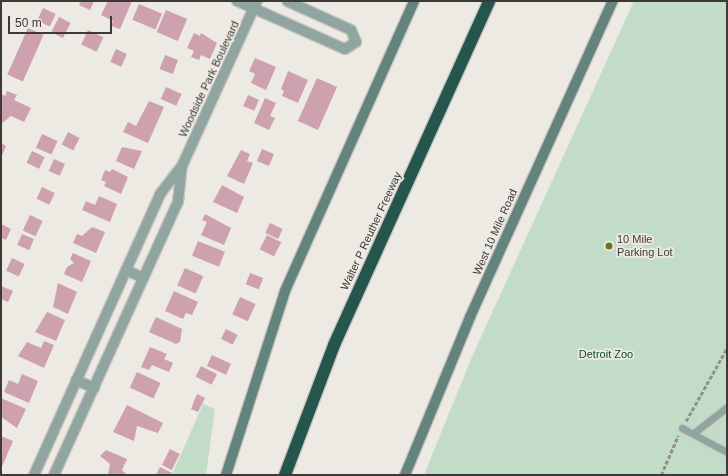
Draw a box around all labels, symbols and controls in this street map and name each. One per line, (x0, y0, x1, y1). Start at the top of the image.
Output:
scale bar (10, 8, 114, 34)
text: 50 m (15, 16, 42, 30)
street label: Woodside Park Boulevard (176, 19, 242, 139)
street label: Walter P Reuther Freeway (338, 170, 404, 292)
street label: West 10 Mile Road (470, 187, 520, 277)
place label: 10 Mile Parking Lot (617, 233, 673, 259)
marker: 10 Mile Parking Lot (604, 241, 614, 251)
park label: Detroit Zoo (579, 347, 633, 361)

